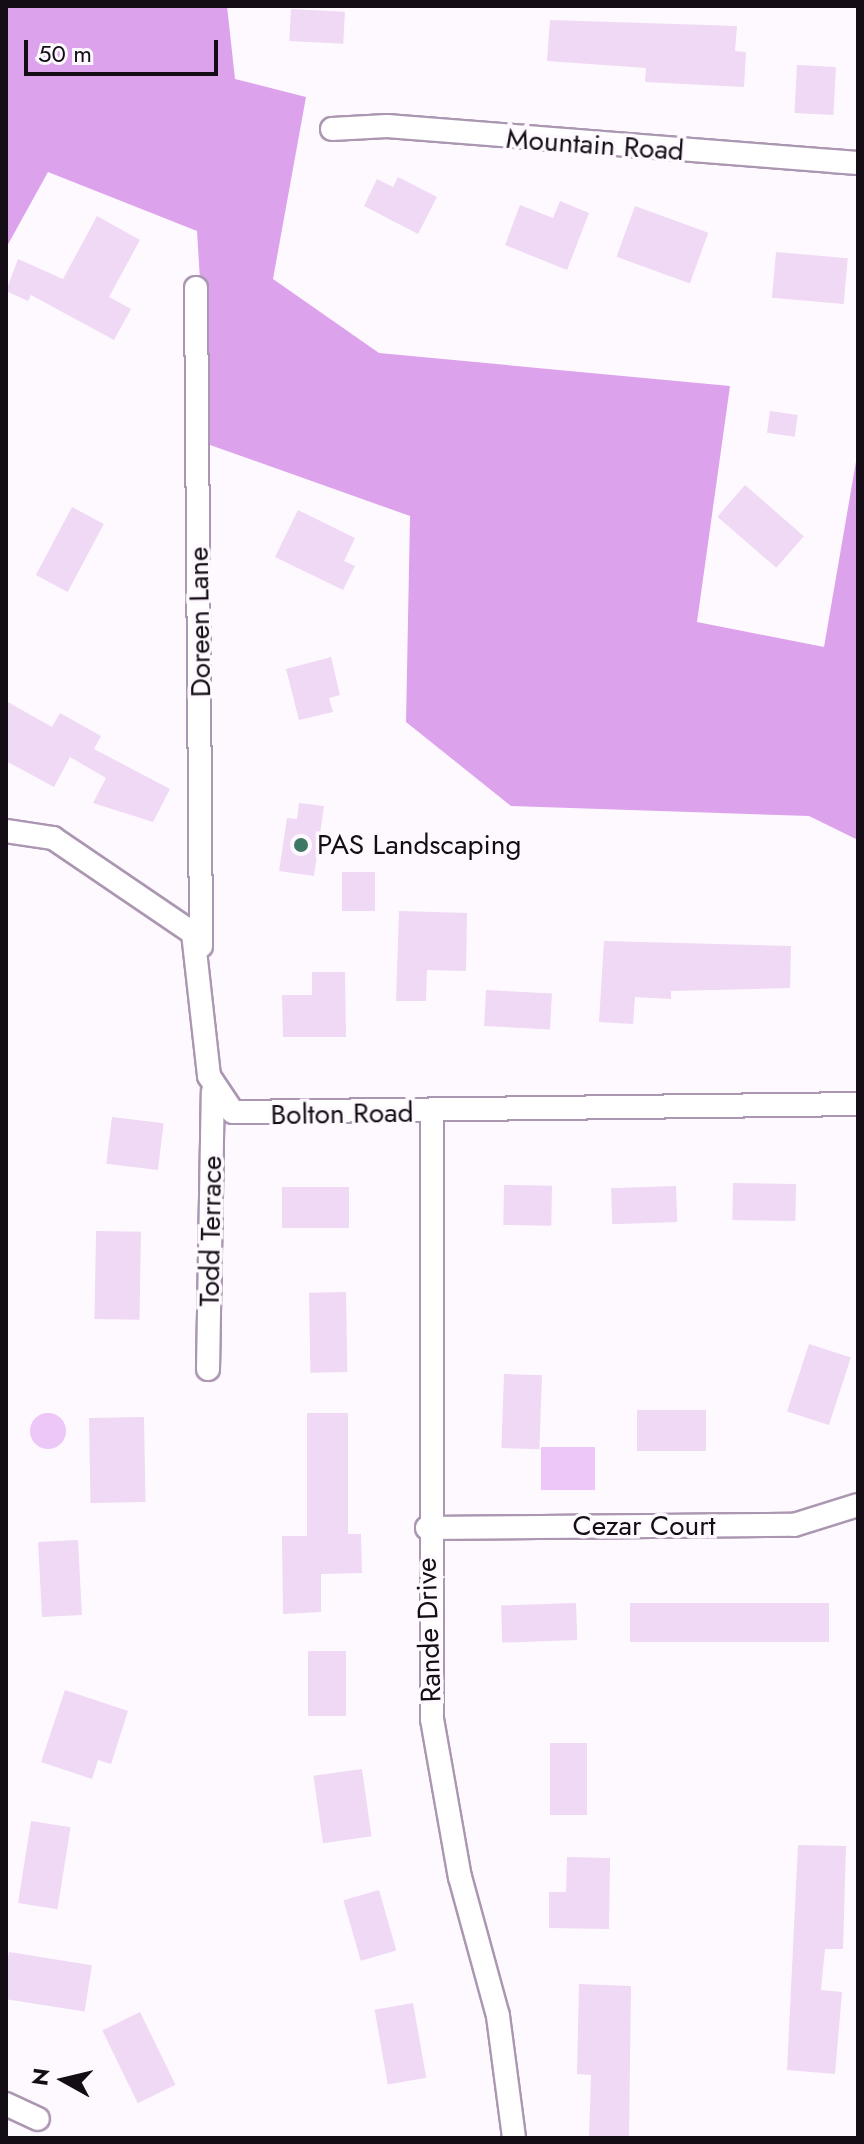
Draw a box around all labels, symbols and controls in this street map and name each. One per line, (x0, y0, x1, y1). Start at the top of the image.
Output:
scale bar (28, 24, 222, 74)
text: 50 m (38, 36, 92, 71)
street label: Mountain Road (505, 122, 685, 168)
street label: Doreen Lane (182, 546, 218, 698)
place label: PAS Landscaping (317, 828, 521, 862)
marker: PAS Landscaping (292, 836, 310, 854)
street label: Bolton Road (270, 1096, 414, 1132)
street label: Todd Terrace (193, 1155, 229, 1307)
street label: Cezar Court (572, 1509, 716, 1543)
street label: Rande Drive (410, 1557, 448, 1703)
north arrow (24, 2040, 104, 2120)
text: N (23, 2066, 57, 2088)

